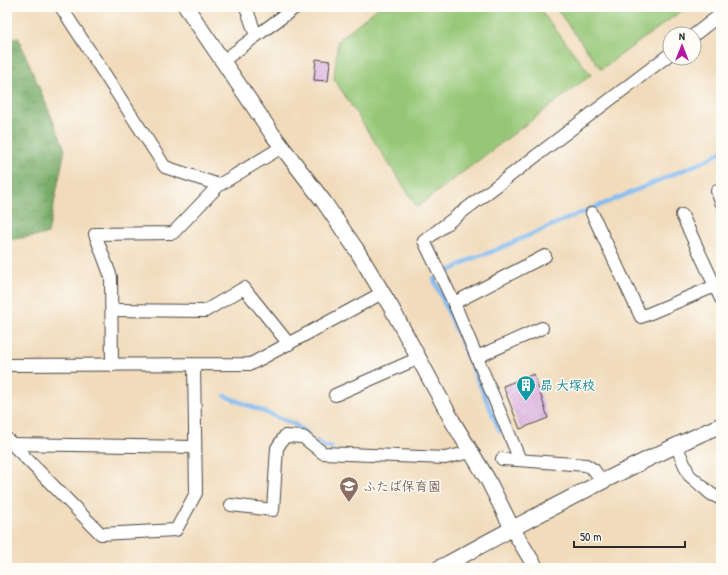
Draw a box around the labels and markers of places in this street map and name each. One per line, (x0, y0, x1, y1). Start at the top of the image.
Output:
building icon: 昴 大塚校 (515, 374, 537, 402)
place label: 昴 大塚校 (540, 376, 595, 394)
school or university icon: ふたば保育園 (338, 475, 360, 503)
place label: ふたば保育園 (363, 477, 441, 495)

